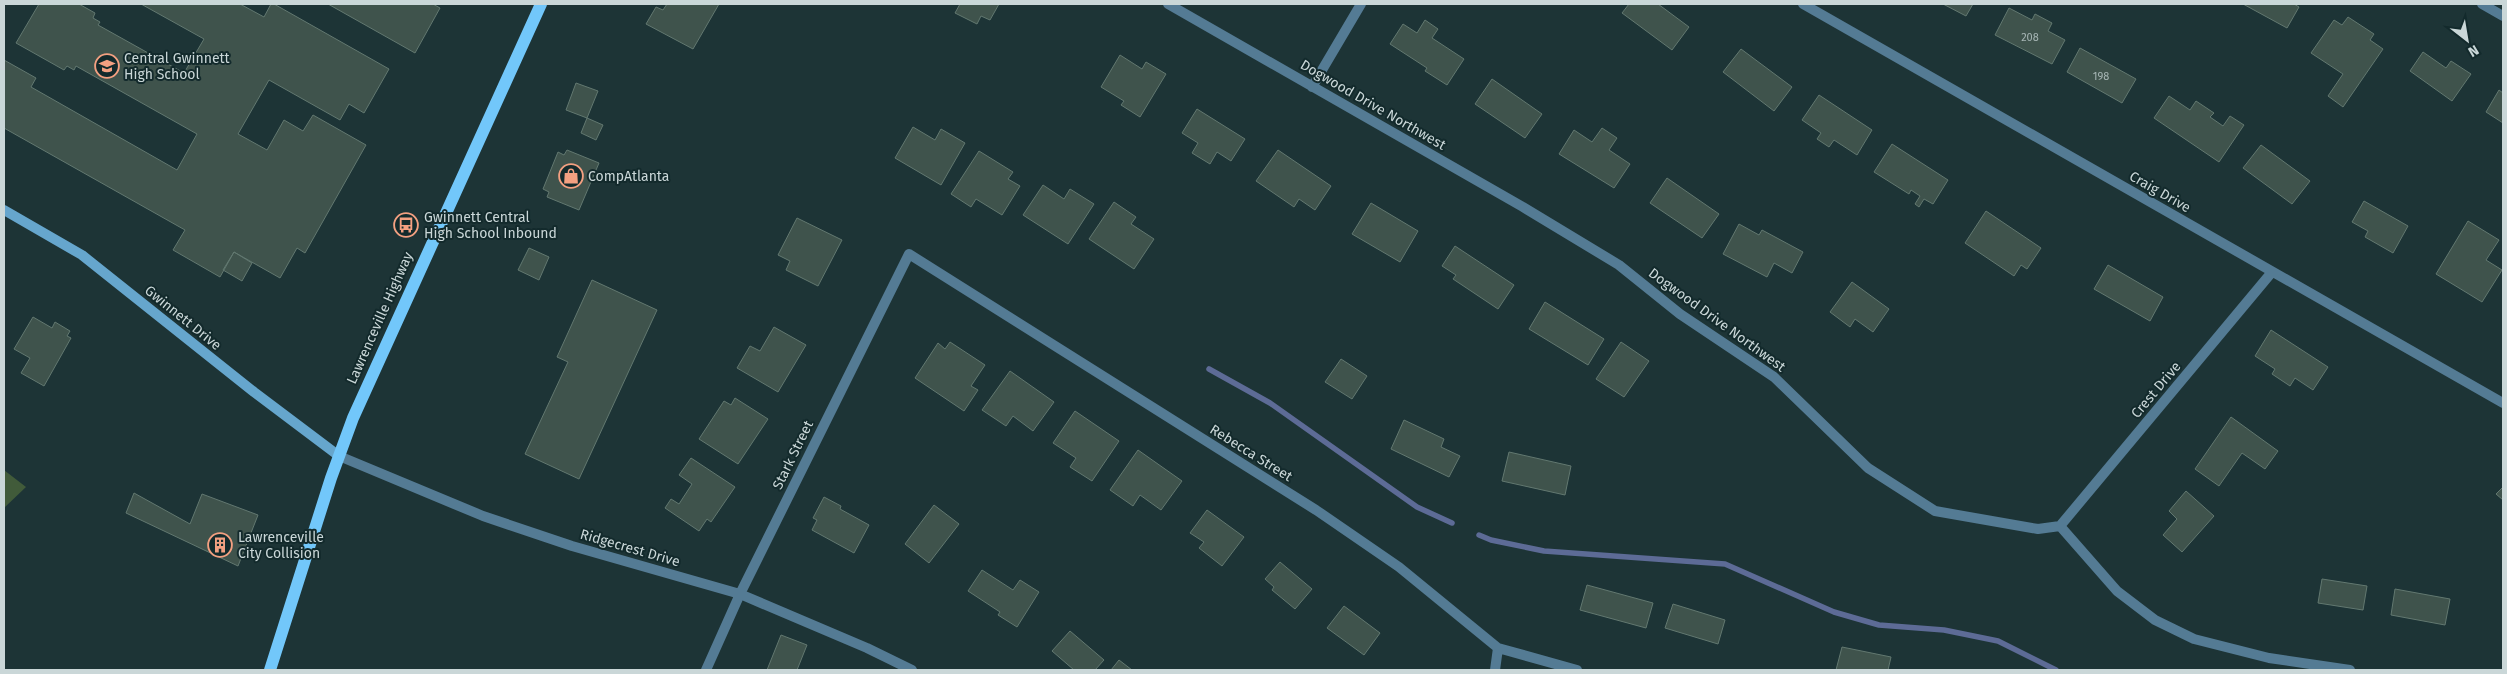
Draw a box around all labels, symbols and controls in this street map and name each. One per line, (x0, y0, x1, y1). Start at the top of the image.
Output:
north arrow (2442, 15, 2492, 65)
house number: 208 (2021, 31, 2039, 44)
text: N (2465, 41, 2482, 60)
place label: Central Gwinnett High School (124, 50, 231, 83)
school or university icon: Central Gwinnett High School (94, 53, 120, 79)
street label: Dogwood Drive Northwest (1297, 56, 1450, 154)
house number: 198 (2093, 70, 2109, 83)
shop icon: CompAtlanta (558, 163, 584, 189)
place label: CompAtlanta (588, 168, 669, 185)
street label: Craig Drive (2126, 168, 2194, 216)
place label: Gwinnett Central High School Inbound (424, 209, 557, 242)
bus stop icon: Gwinnett Central High School Inbound (393, 212, 419, 238)
street label: Lawrenceville Highway (343, 249, 417, 387)
street label: Dogwood Drive Northwest (1645, 265, 1790, 376)
street label: Gwinnett Drive (141, 282, 225, 354)
street label: Crest Drive (2128, 358, 2184, 422)
street label: Stark Street (769, 417, 817, 492)
street label: Rebecca Street (1207, 421, 1296, 486)
street label: Ridgecrest Drive (578, 526, 682, 570)
place label: Lawrenceville City Collision (238, 529, 324, 562)
building icon: Lawrenceville City Collision (207, 532, 233, 558)

